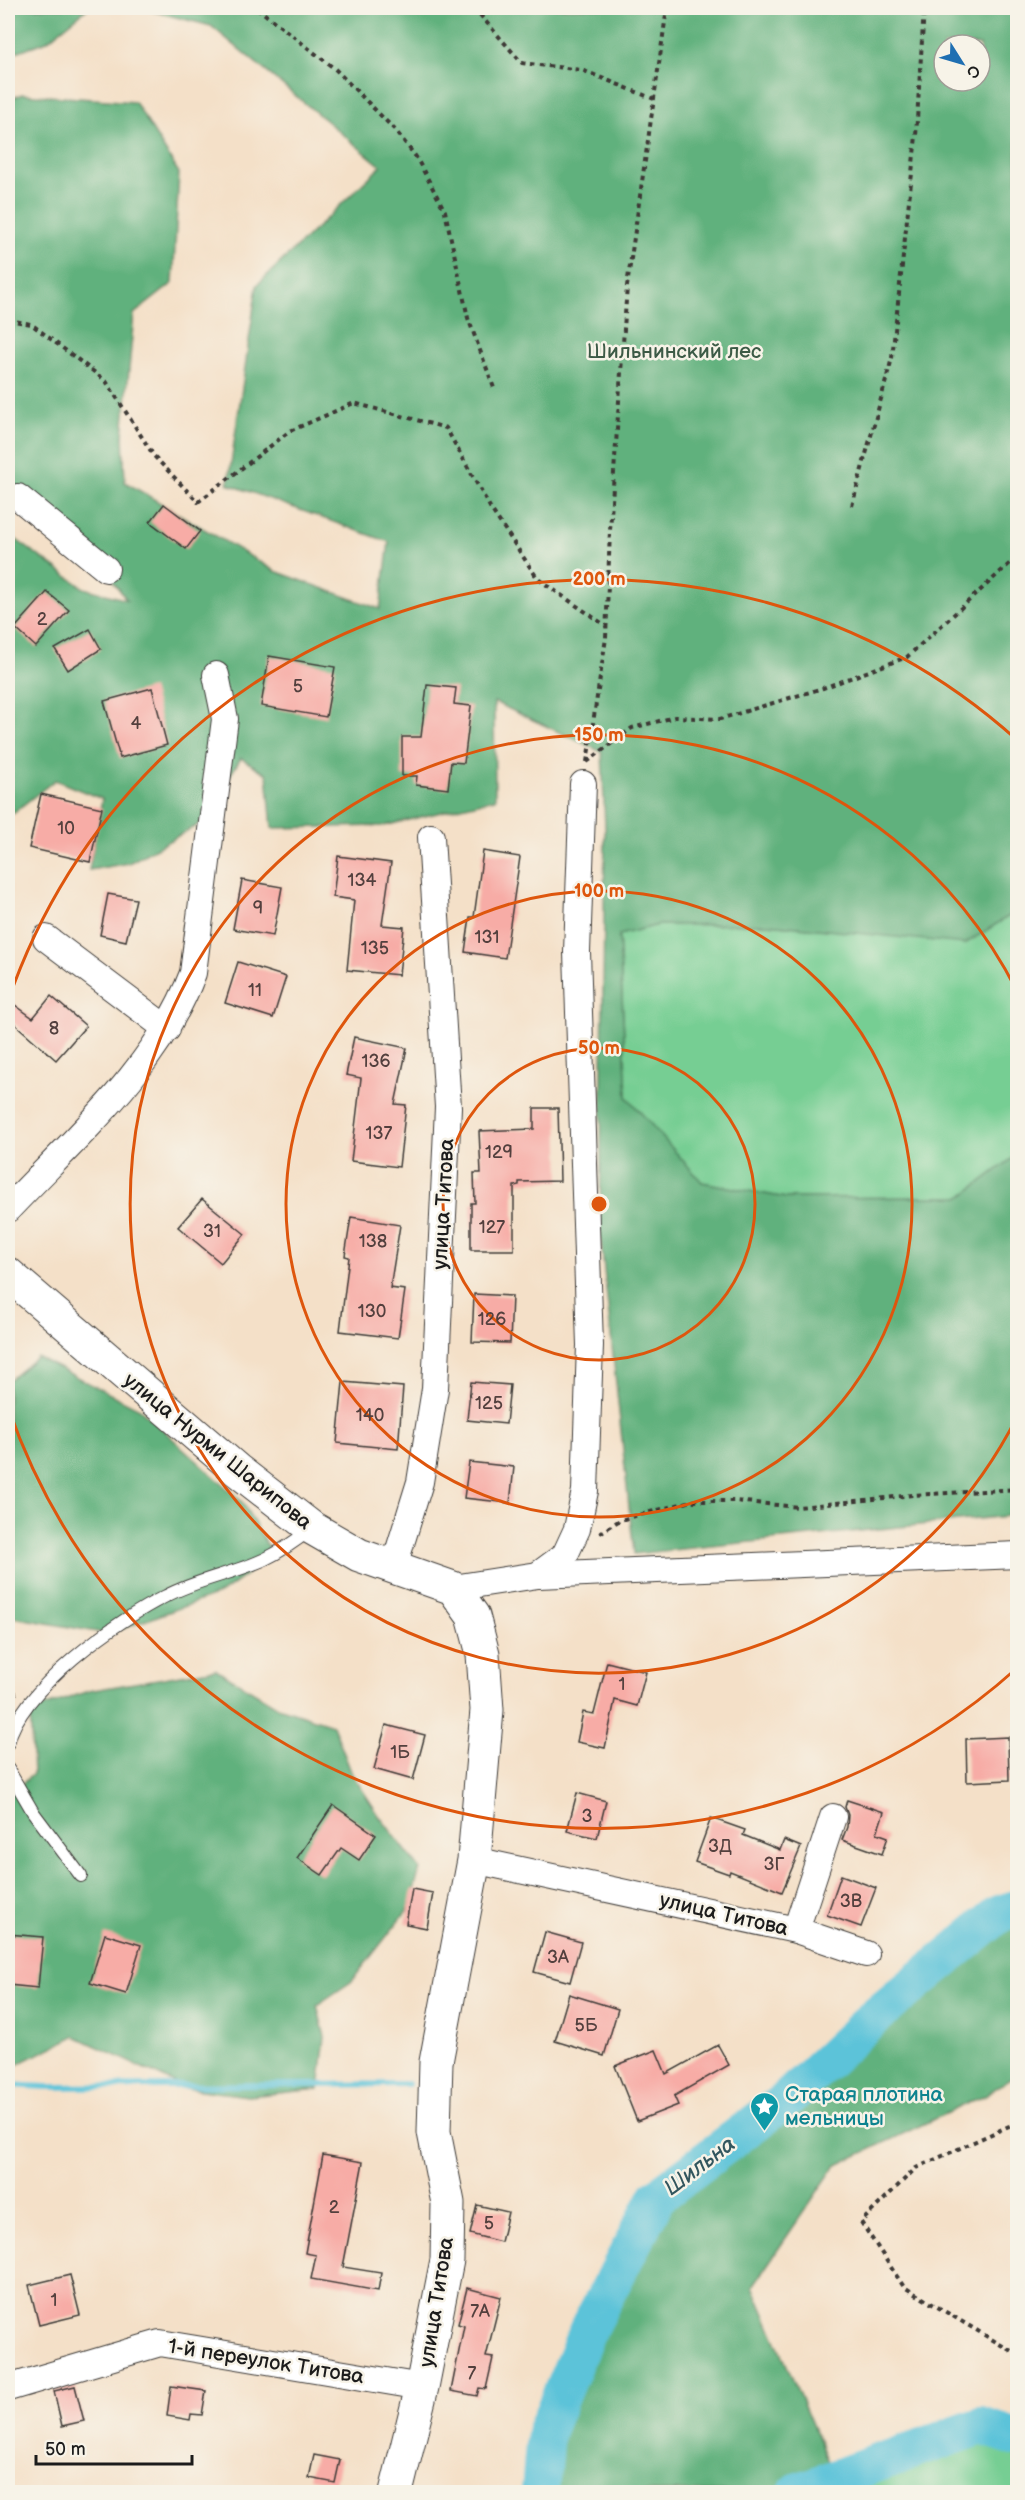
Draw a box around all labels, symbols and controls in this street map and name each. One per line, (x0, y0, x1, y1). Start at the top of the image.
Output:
north arrow (932, 33, 992, 93)
text: С (962, 61, 984, 81)
park label: Шильнинский лес (587, 339, 761, 364)
text: 200 m (572, 569, 626, 590)
house number: 2 (37, 609, 48, 630)
house number: 5 (293, 676, 303, 697)
house number: 4 (131, 713, 142, 734)
text: 150 m (574, 725, 624, 746)
house number: 10 (57, 818, 75, 839)
house number: 134 (347, 870, 377, 891)
text: 100 m (574, 881, 624, 902)
house number: 9 (253, 898, 263, 919)
house number: 131 (474, 927, 500, 948)
house number: 135 (361, 938, 389, 959)
house number: 11 (248, 980, 262, 1001)
house number: 8 (49, 1018, 59, 1039)
text: 50 m (578, 1038, 620, 1059)
house number: 136 (361, 1051, 391, 1072)
house number: 137 (366, 1123, 393, 1144)
street label: улица Титова (428, 1137, 459, 1270)
house number: 129 (485, 1142, 513, 1163)
centre of rings (589, 1194, 609, 1214)
house number: 127 (479, 1217, 505, 1238)
house number: 31 (203, 1221, 221, 1242)
house number: 138 (359, 1231, 387, 1252)
house number: 130 (358, 1301, 386, 1322)
house number: 126 (478, 1309, 506, 1330)
street label: улица Нурми Шарипова (119, 1368, 317, 1535)
house number: 125 (475, 1393, 503, 1414)
house number: 140 (356, 1405, 384, 1426)
house number: 1 (619, 1674, 625, 1695)
house number: 1Б (390, 1742, 410, 1763)
house number: 3 (581, 1806, 593, 1827)
house number: 3Д (708, 1836, 732, 1857)
house number: 3Г (763, 1854, 785, 1875)
street label: улица Титова (657, 1888, 791, 1942)
house number: 3В (840, 1891, 862, 1912)
house number: 3А (547, 1947, 569, 1968)
house number: 5Б (575, 2015, 598, 2036)
place label: Старая плотина мельницы (785, 2082, 944, 2131)
place icon: Старая плотина мельницы (748, 2090, 780, 2132)
water label: Шильна (659, 2131, 741, 2202)
house number: 2 (329, 2197, 340, 2218)
house number: 5 (484, 2213, 494, 2234)
street label: улица Титова (414, 2235, 459, 2369)
house number: 1 (51, 2290, 57, 2311)
house number: 7А (470, 2301, 490, 2322)
street label: 1-й переулок Титова (166, 2334, 366, 2389)
house number: 7 (468, 2363, 477, 2384)
scale bar (36, 2428, 192, 2466)
text: 50 m (45, 2439, 86, 2460)

